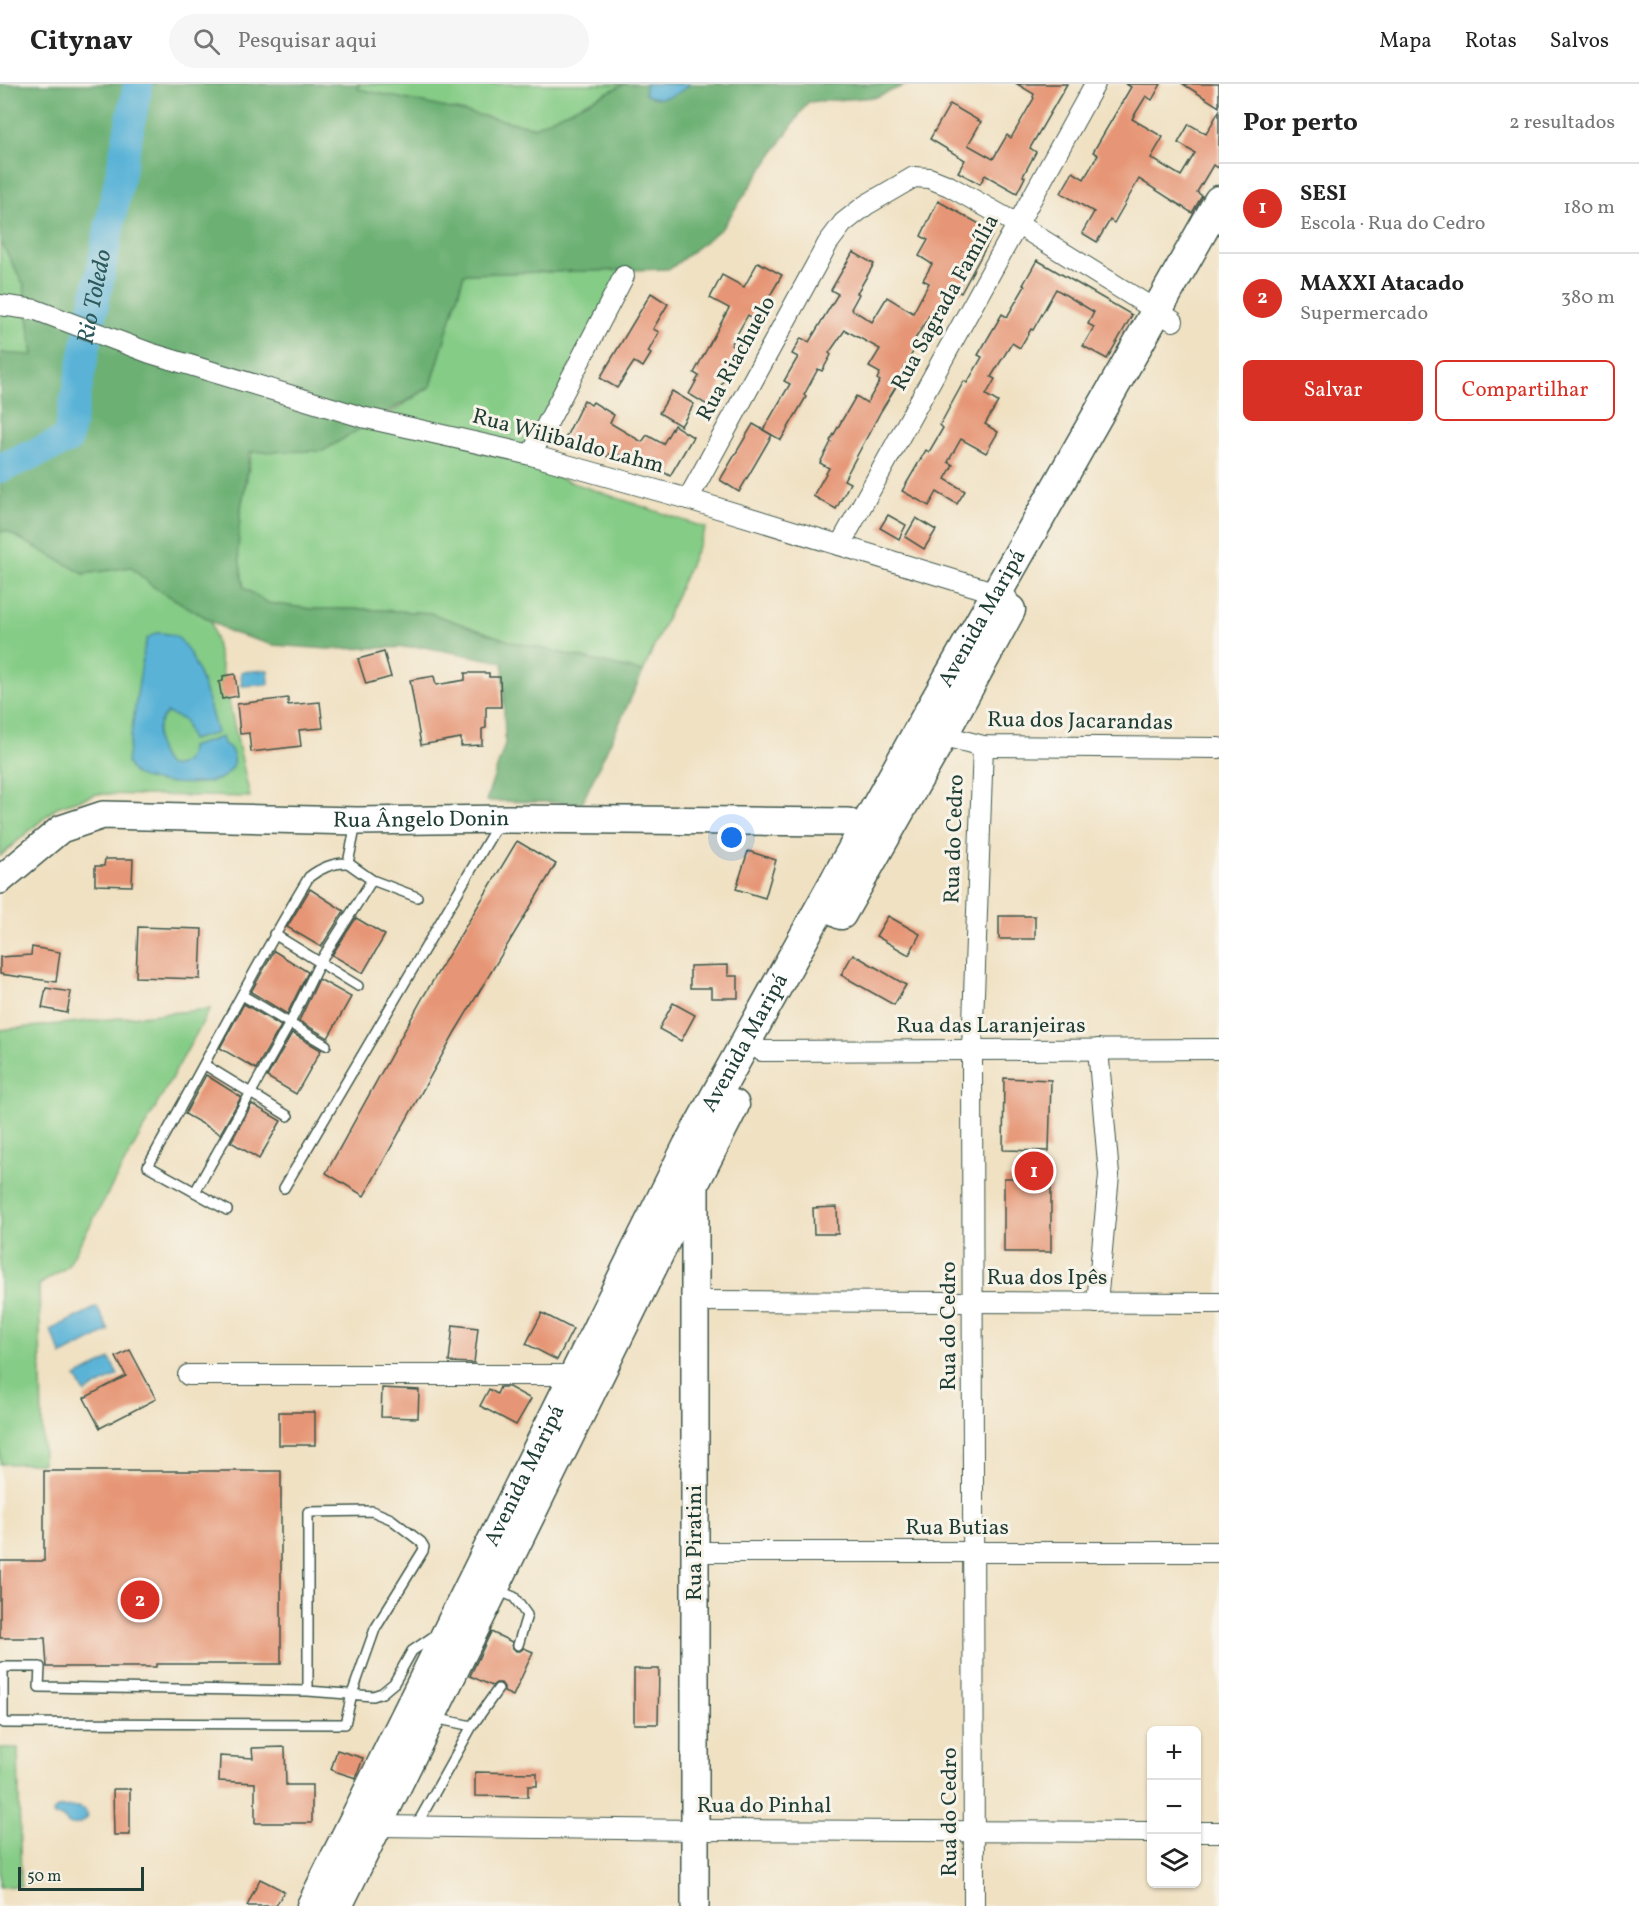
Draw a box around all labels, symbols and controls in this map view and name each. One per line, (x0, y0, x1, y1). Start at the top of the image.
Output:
search box (169, 14, 589, 68)
text: Citynav (30, 22, 133, 61)
icon: search (190, 25, 223, 58)
text: Pesquisar aqui (238, 26, 377, 57)
text: Mapa (1379, 27, 1432, 56)
text: Rotas (1465, 27, 1517, 56)
text: Salvos (1550, 27, 1609, 56)
text: Por perto (1243, 105, 1358, 141)
text: 2 resultados (1509, 109, 1615, 137)
text: SESI (1300, 179, 1347, 210)
text: 1 (1258, 194, 1267, 222)
text: 180 m (1563, 194, 1615, 222)
street label: Rua Sagrada Família (885, 209, 1007, 397)
text: Escola · Rua do Cedro (1300, 210, 1486, 238)
water label: Rio Toledo (69, 247, 122, 348)
text: MAXXI Atacado (1300, 269, 1464, 300)
text: 2 (1257, 284, 1268, 312)
text: 380 m (1561, 284, 1615, 312)
street label: Rua Riachuelo (690, 291, 784, 427)
text: Supermercado (1300, 300, 1428, 328)
button: Salvar (1243, 360, 1423, 421)
button: Compartilhar (1435, 360, 1615, 421)
street label: Rua Wilibaldo Lahm (469, 401, 667, 483)
street label: Avenida Maripá (931, 544, 1034, 693)
street label: Rua dos Jacarandas (987, 705, 1173, 739)
street label: Rua do Cedro (937, 774, 973, 904)
street label: Rua Ângelo Donin (332, 803, 510, 837)
your location (717, 823, 746, 852)
street label: Avenida Maripá (694, 968, 796, 1118)
street label: Rua das Laranjeiras (896, 1011, 1086, 1042)
pin: 1 (1014, 1148, 1054, 1194)
street label: Rua do Cedro (934, 1261, 965, 1391)
street label: Rua dos Ipês (987, 1263, 1107, 1294)
street label: Avenida Maripá (477, 1400, 573, 1552)
street label: Rua Piratini (680, 1485, 711, 1601)
street label: Rua Butias (905, 1513, 1009, 1544)
pin: 2 (120, 1578, 160, 1622)
map controls (1147, 1726, 1201, 1888)
button: + (1147, 1726, 1201, 1780)
street label: Rua do Cedro (935, 1747, 966, 1877)
button: − (1147, 1780, 1201, 1834)
street label: Rua do Pinhal (697, 1791, 831, 1822)
button: layers (1147, 1834, 1201, 1888)
scale bar (18, 1864, 144, 1892)
text: 50 m (27, 1866, 61, 1888)

